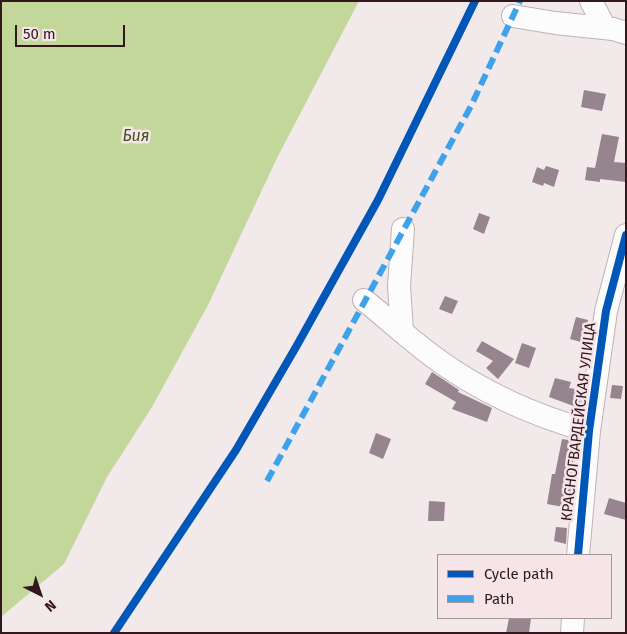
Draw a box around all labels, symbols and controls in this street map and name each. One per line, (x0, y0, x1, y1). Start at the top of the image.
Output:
scale bar (18, 15, 128, 47)
text: 50 m (23, 25, 56, 43)
water label: Бия (122, 127, 150, 147)
street label: КРАСНОГВАРДЕЙСКАЯ УЛИЦА (558, 322, 600, 522)
legend (437, 554, 612, 619)
text: Cycle path (484, 565, 554, 583)
north arrow (15, 569, 65, 619)
text: Path (484, 590, 514, 608)
text: N (41, 596, 59, 615)

